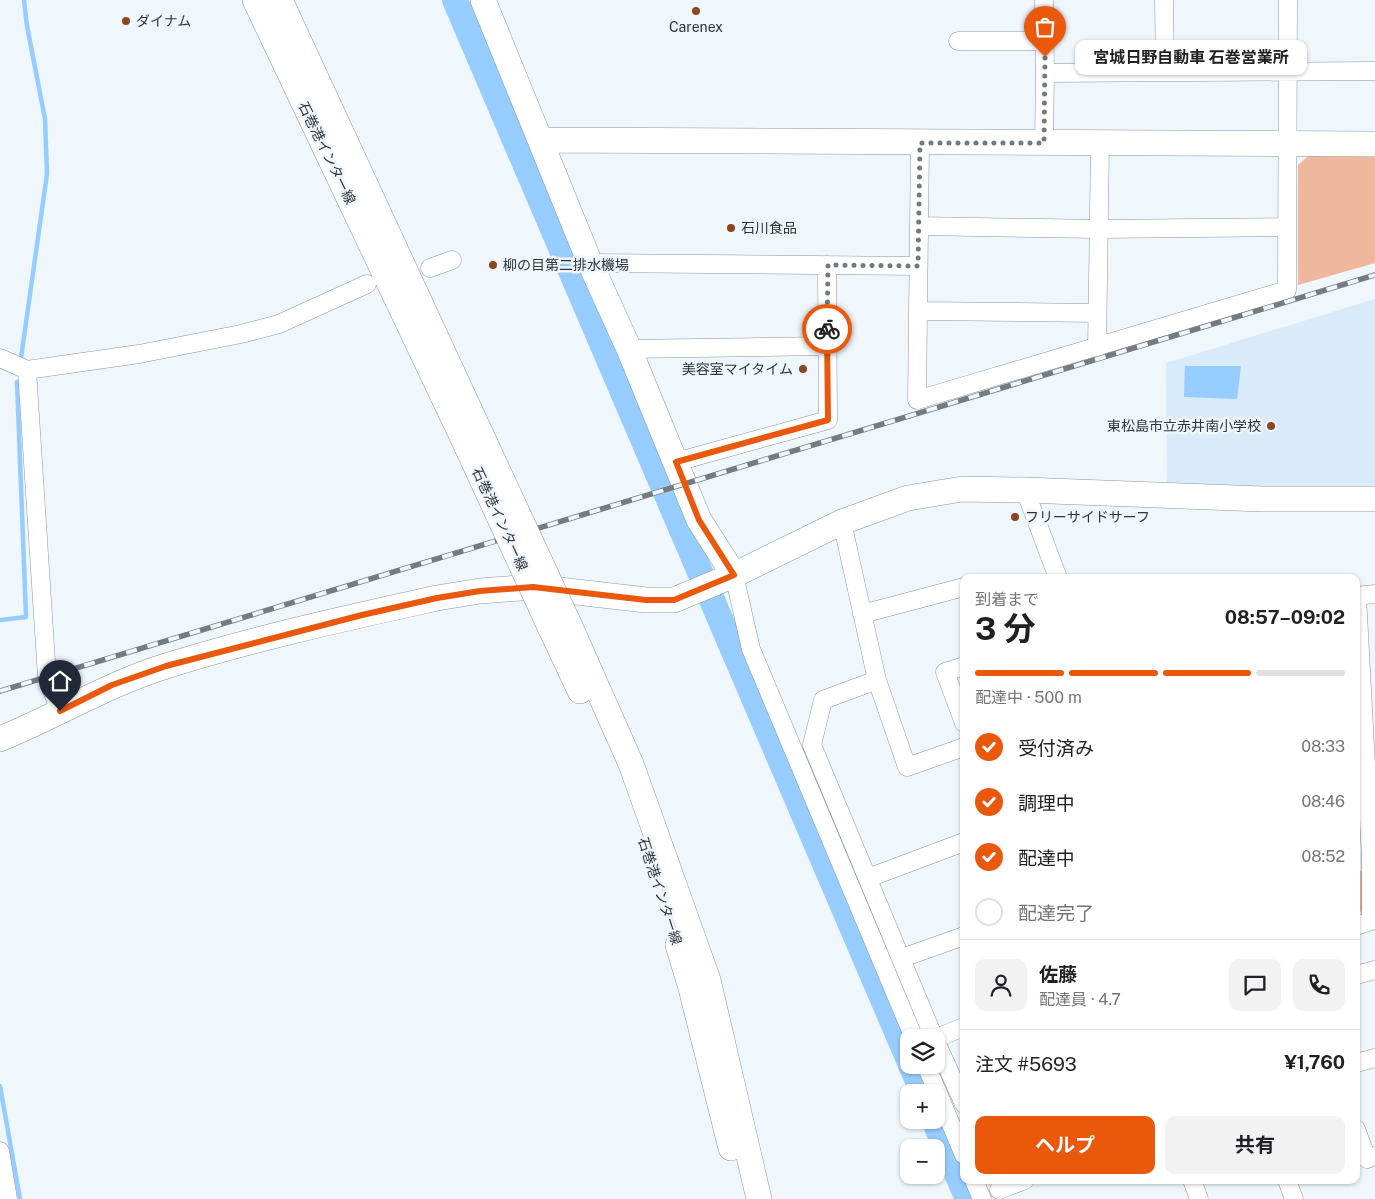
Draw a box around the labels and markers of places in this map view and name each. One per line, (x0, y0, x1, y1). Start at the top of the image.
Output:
marker: Carenex (690, 5, 702, 17)
pin (1024, 6, 1066, 57)
place label: ダイナム (136, 13, 191, 29)
marker: ダイナム (120, 15, 132, 27)
place label: Carenex (669, 19, 723, 35)
callout: 宮城日野自動車 石巻営業所 (1075, 40, 1308, 74)
place label: 石川食品 (741, 220, 797, 236)
marker: 石川食品 (725, 222, 737, 234)
place label: 柳の目第二排水機場 (503, 257, 629, 273)
marker: 柳の目第二排水機場 (487, 259, 499, 271)
place label: 美容室マイタイム (682, 361, 793, 377)
marker: 美容室マイタイム (797, 363, 809, 375)
place label: 東松島市立赤井南小学校 (1107, 418, 1261, 434)
marker: 東松島市立赤井南小学校 (1265, 420, 1277, 432)
place label: フリーサイドサーフ (1025, 509, 1150, 525)
marker: フリーサイドサーフ (1009, 511, 1021, 523)
pin (39, 660, 81, 711)

